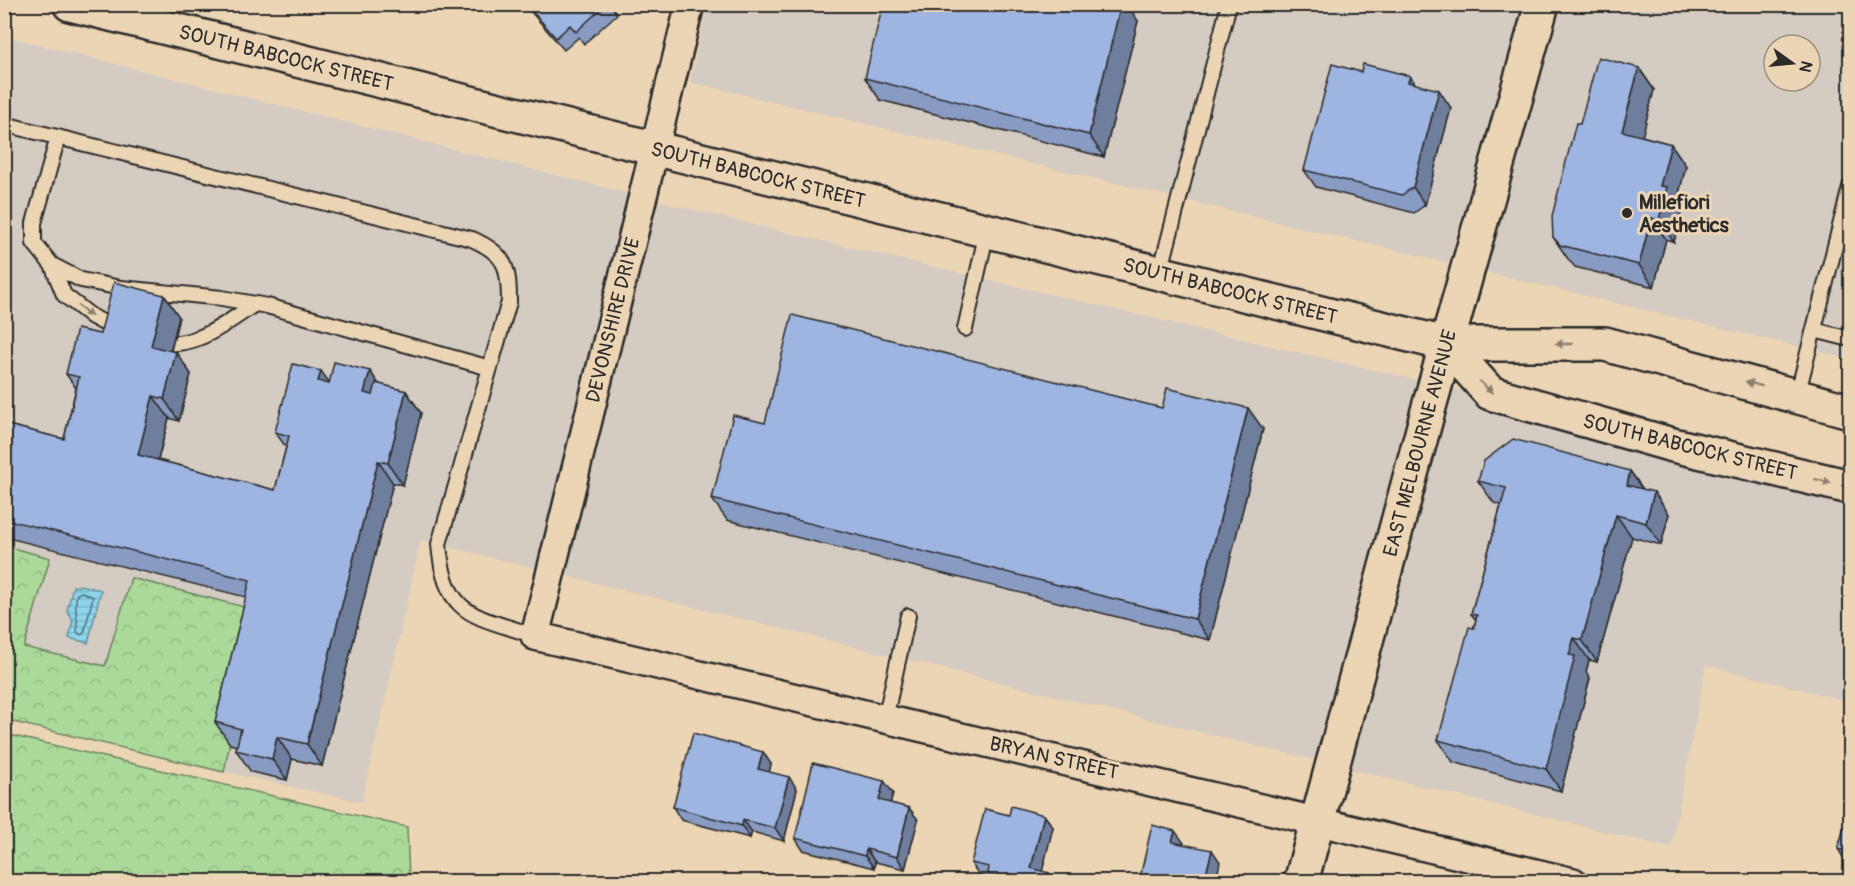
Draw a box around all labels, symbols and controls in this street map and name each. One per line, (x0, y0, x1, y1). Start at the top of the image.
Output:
street label: SOUTH BABCOCK STREET (176, 19, 396, 97)
north arrow (1762, 33, 1822, 93)
text: N (1794, 59, 1817, 75)
street label: SOUTH BABCOCK STREET (648, 136, 868, 214)
place label: Millefiori Aesthetics (1639, 190, 1729, 238)
marker: Millefiori Aesthetics (1620, 206, 1634, 220)
street label: DEVONSHIRE DRIVE (580, 235, 646, 405)
street label: SOUTH BABCOCK STREET (1120, 252, 1340, 330)
one-way arrow (77, 304, 92, 316)
street label: EAST MELBOURNE AVENUE (1378, 327, 1462, 559)
one-way arrow (1554, 339, 1573, 349)
one-way arrow (1478, 379, 1492, 393)
one-way arrow (1744, 379, 1762, 388)
street label: SOUTH BABCOCK STREET (1580, 408, 1800, 486)
one-way arrow (1814, 476, 1832, 486)
street label: BRYAN STREET (987, 731, 1121, 785)

